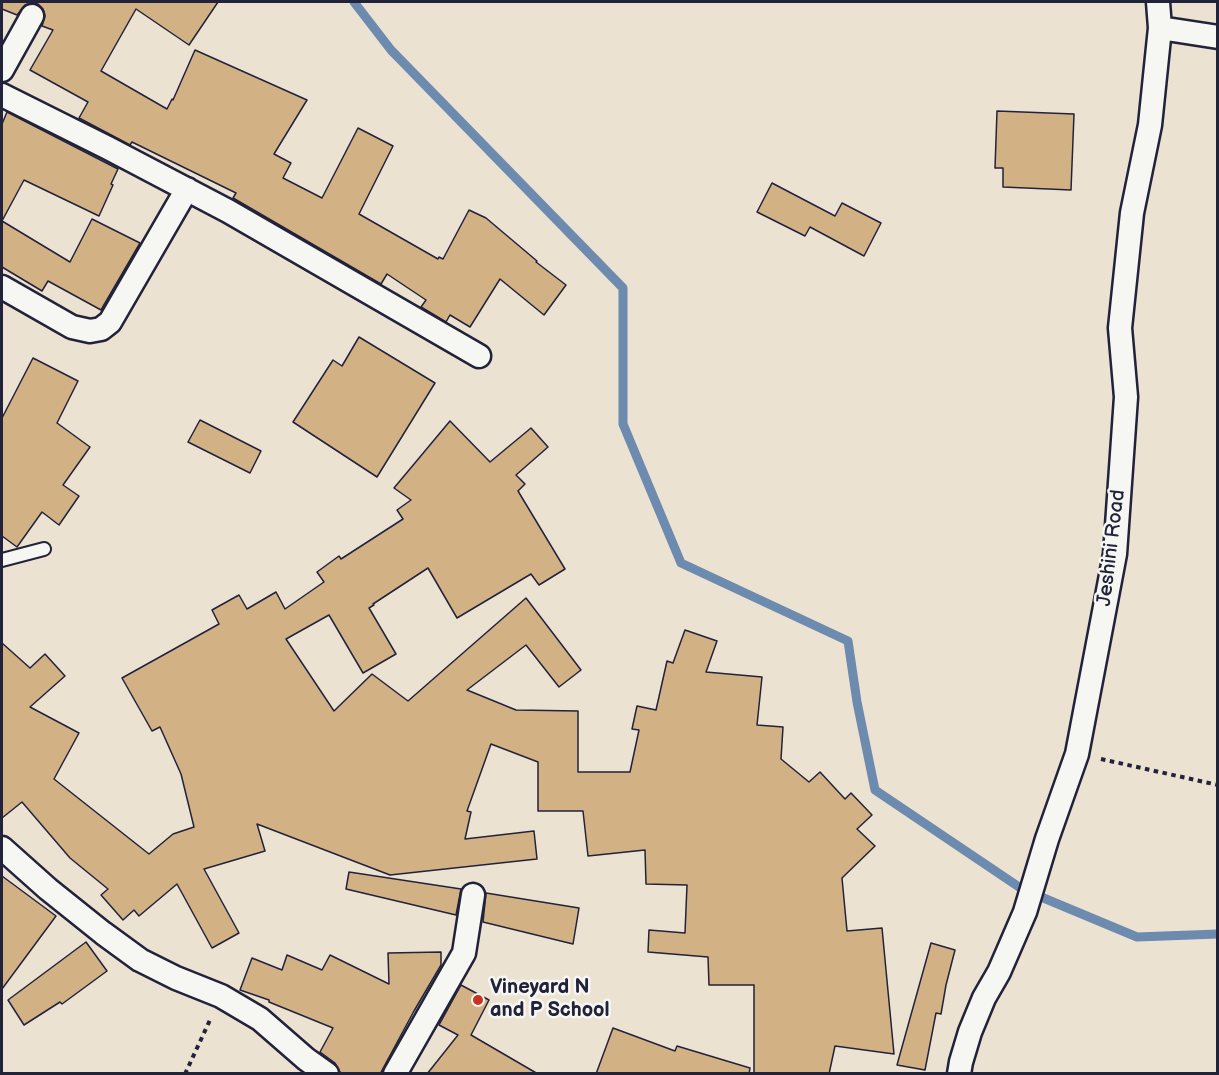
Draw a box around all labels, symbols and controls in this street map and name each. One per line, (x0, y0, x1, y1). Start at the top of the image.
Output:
street label: Jeshini Road (1093, 488, 1131, 608)
place label: Vineyard N and P School (490, 976, 609, 1023)
marker: Vineyard N and P School (471, 993, 485, 1007)

